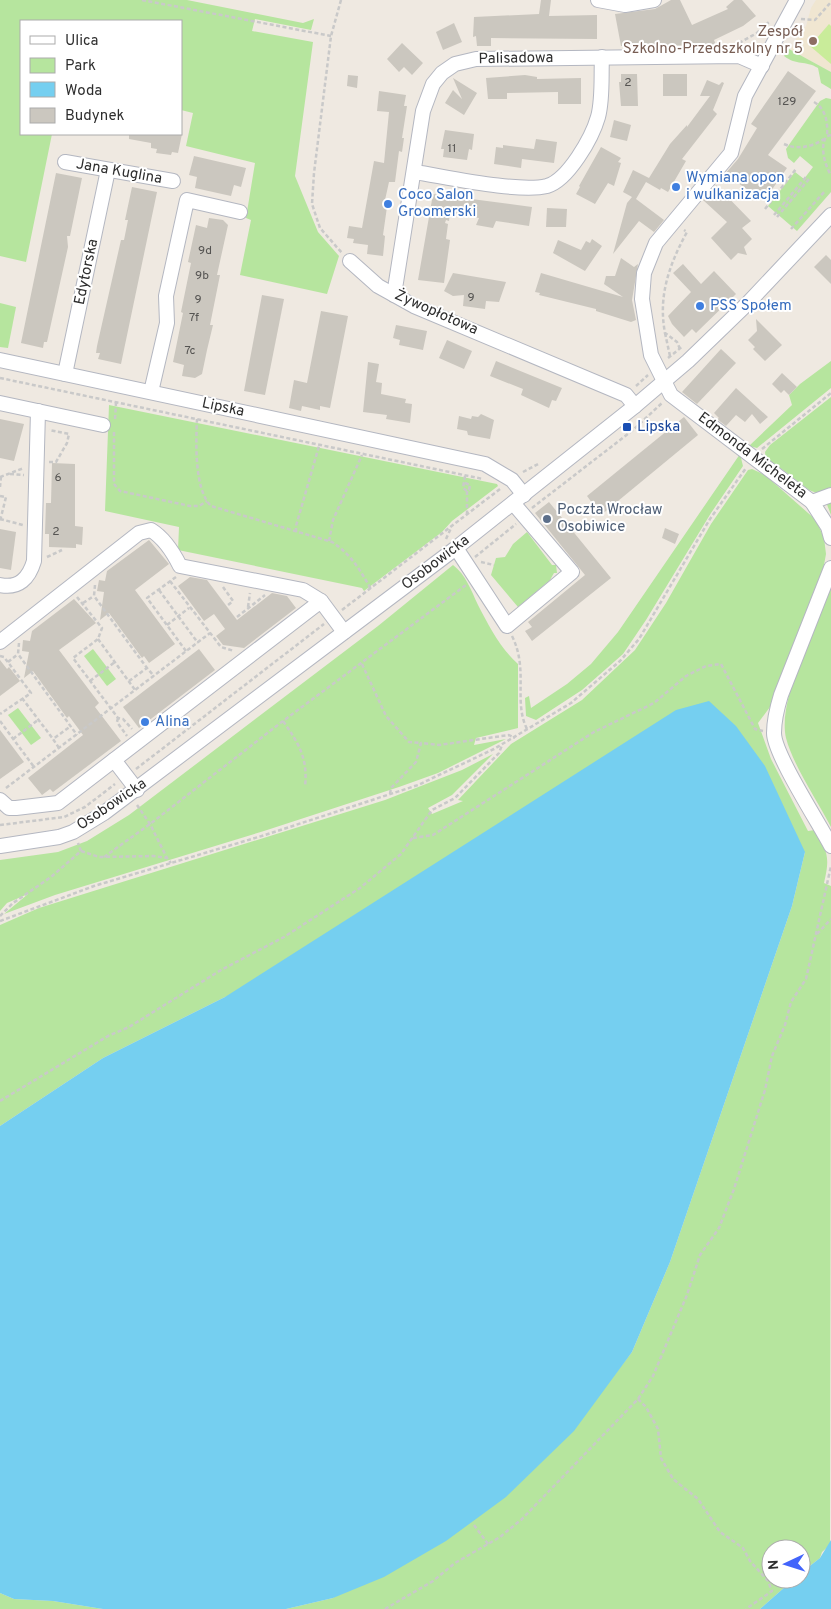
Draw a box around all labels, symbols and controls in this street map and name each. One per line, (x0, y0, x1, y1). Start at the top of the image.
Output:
legend (20, 20, 182, 135)
place label: Zespół Szkolno-Przedszkolny nr 5 (623, 23, 803, 59)
text: Ulica (65, 32, 98, 51)
marker: Zespół Szkolno-Przedszkolny nr 5 (807, 35, 819, 47)
street label: Palisadowa (478, 49, 554, 69)
text: Park (65, 57, 96, 76)
house number: 2 (624, 75, 632, 91)
text: Woda (65, 82, 102, 101)
house number: 129 (778, 94, 796, 110)
text: Budynek (65, 107, 124, 126)
house number: 11 (448, 141, 456, 157)
street label: Jana Kuglina (75, 155, 163, 189)
place label: Wymiana opon i wulkanizacja (686, 169, 785, 205)
marker: Wymiana opon i wulkanizacja (670, 181, 682, 193)
place label: Coco Salon Groomerski (398, 186, 476, 222)
marker: Coco Salon Groomerski (382, 198, 394, 210)
street label: Edytorska (71, 237, 103, 307)
house number: 9d (198, 243, 212, 259)
house number: 9b (195, 268, 209, 284)
street label: Żywopłotowa (391, 285, 481, 340)
house number: 9 (467, 290, 475, 306)
house number: 9 (194, 292, 202, 308)
place label: PSS Społem (710, 297, 792, 316)
marker: PSS Społem (694, 300, 706, 312)
house number: 7f (189, 310, 199, 326)
house number: 7c (184, 343, 196, 359)
street label: Lipska (200, 394, 246, 422)
street label: Edmonda Micheleta (694, 409, 810, 503)
place label: Lipska (637, 418, 680, 437)
marker: Lipska (621, 421, 633, 433)
house number: 6 (54, 470, 62, 486)
place label: Poczta Wrocław Osobiwice (557, 501, 663, 537)
marker: Poczta Wrocław Osobiwice (541, 513, 553, 525)
house number: 2 (52, 524, 60, 540)
street label: Osobowicka (398, 531, 474, 595)
place label: Alina (155, 713, 189, 732)
marker: Alina (139, 716, 151, 728)
street label: Osobowicka (73, 775, 151, 835)
north arrow (761, 1539, 811, 1589)
text: N (766, 1559, 783, 1570)

